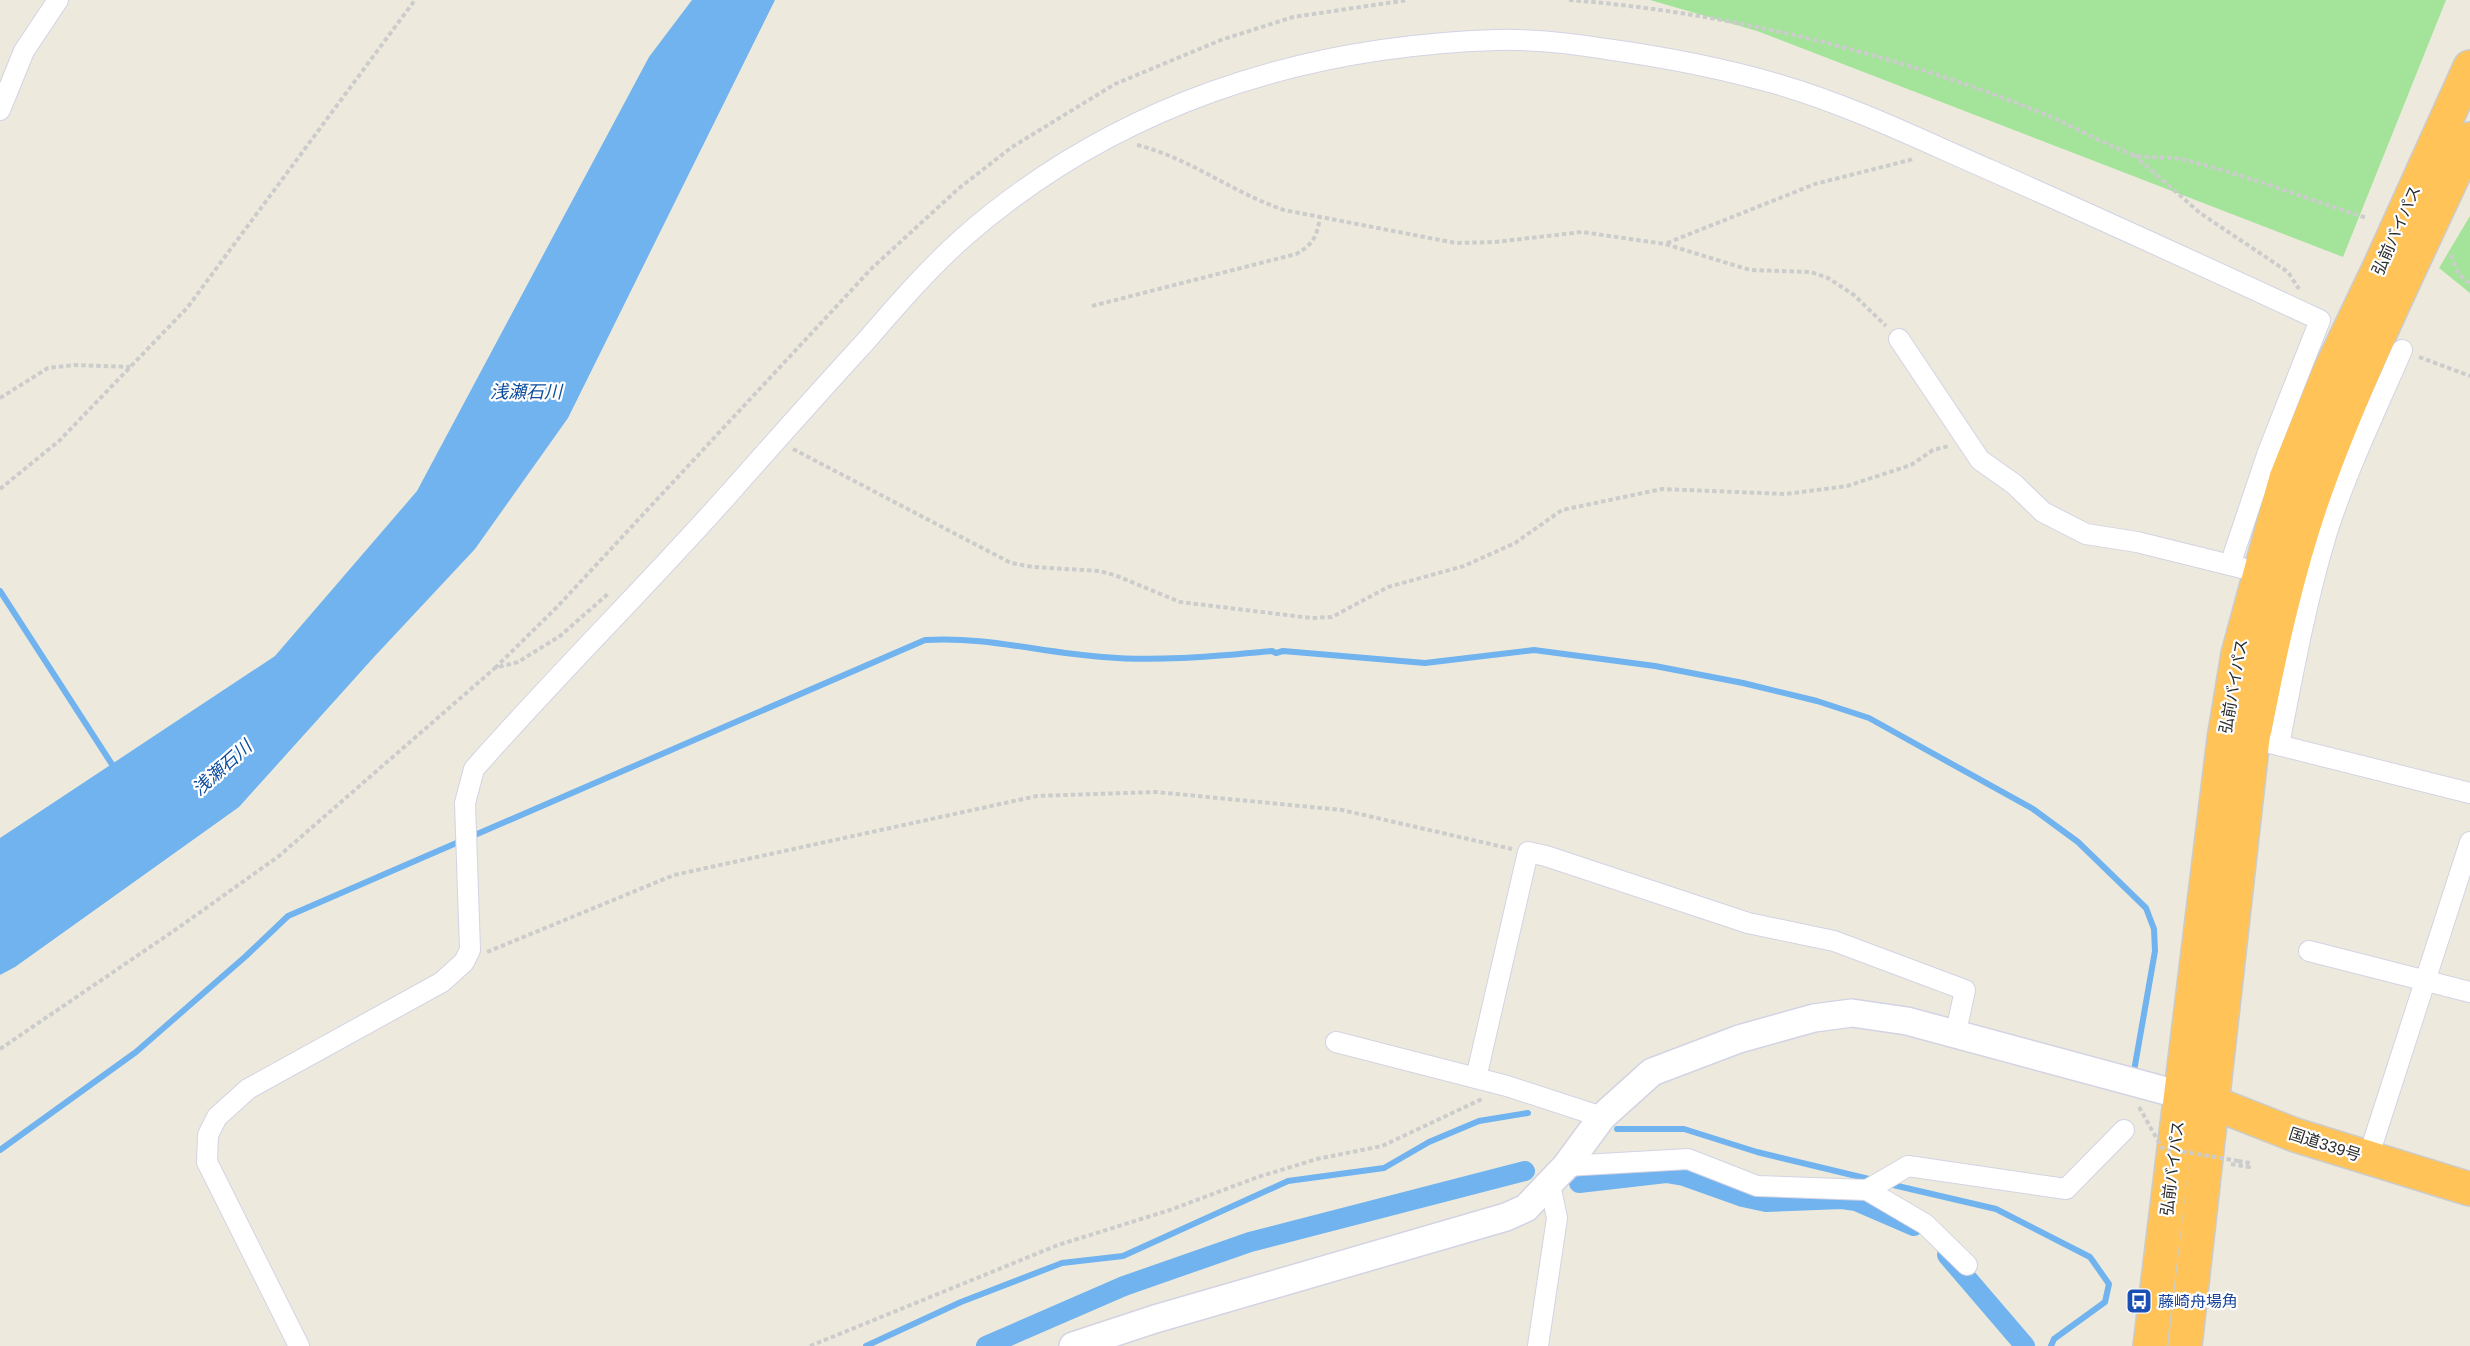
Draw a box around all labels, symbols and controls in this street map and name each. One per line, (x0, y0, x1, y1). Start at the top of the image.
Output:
street label: 弘前バイパス (2369, 183, 2424, 277)
water label: 浅瀬石川 (490, 382, 564, 402)
street label: 弘前バイパス (2217, 637, 2250, 735)
water label: 浅瀬石川 (189, 735, 257, 800)
street label: 弘前バイパス (2158, 1120, 2187, 1217)
street label: 国道339号 (2287, 1125, 2363, 1164)
bus stop icon: 藤崎舟場角 (2124, 1286, 2154, 1316)
place label: 藤崎舟場角 (2158, 1293, 2238, 1310)

